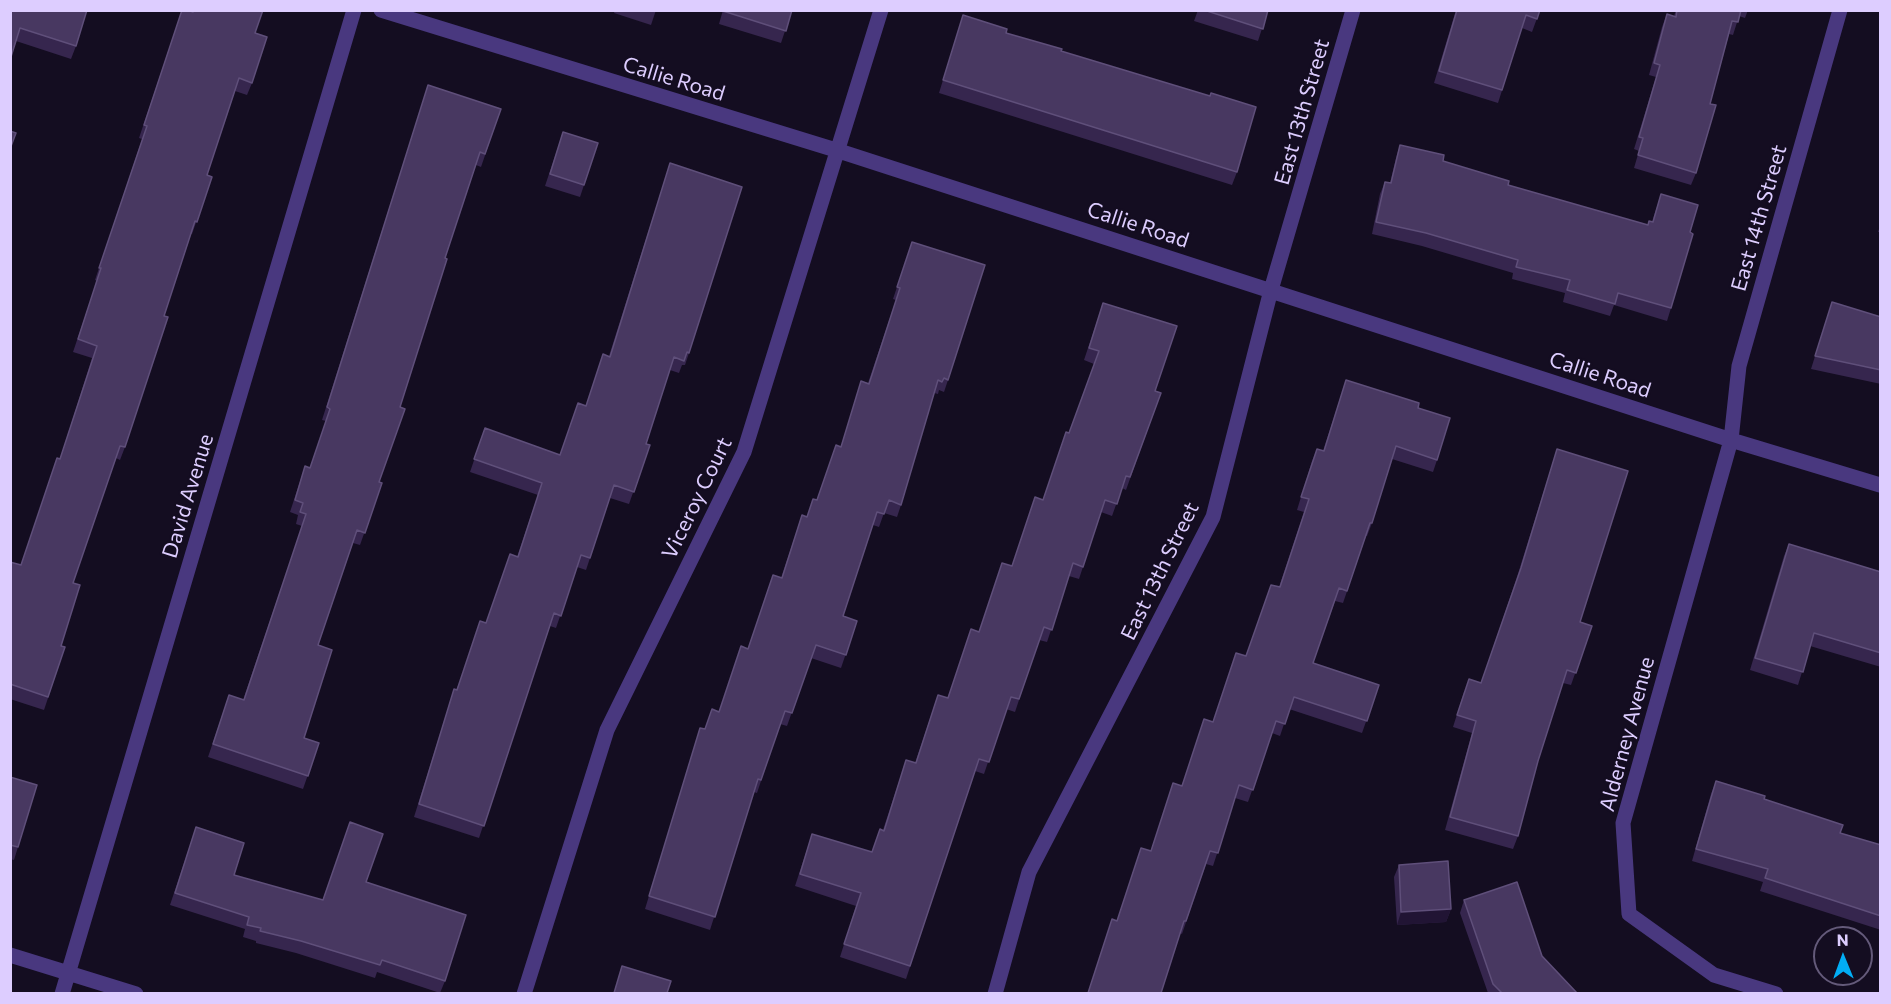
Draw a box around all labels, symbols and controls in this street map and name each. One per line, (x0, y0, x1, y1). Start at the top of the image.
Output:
street label: East 13th Street (1269, 36, 1335, 188)
street label: Callie Road (620, 52, 728, 106)
street label: East 14th Street (1726, 142, 1792, 294)
street label: Callie Road (1084, 197, 1192, 253)
street label: Callie Road (1546, 347, 1654, 403)
street label: David Avenue (157, 431, 219, 561)
street label: Viceroy Court (657, 433, 737, 563)
street label: East 13th Street (1116, 498, 1204, 644)
street label: Alderney Avenue (1594, 654, 1660, 814)
north arrow (1813, 926, 1873, 986)
text: N (1837, 930, 1849, 949)

